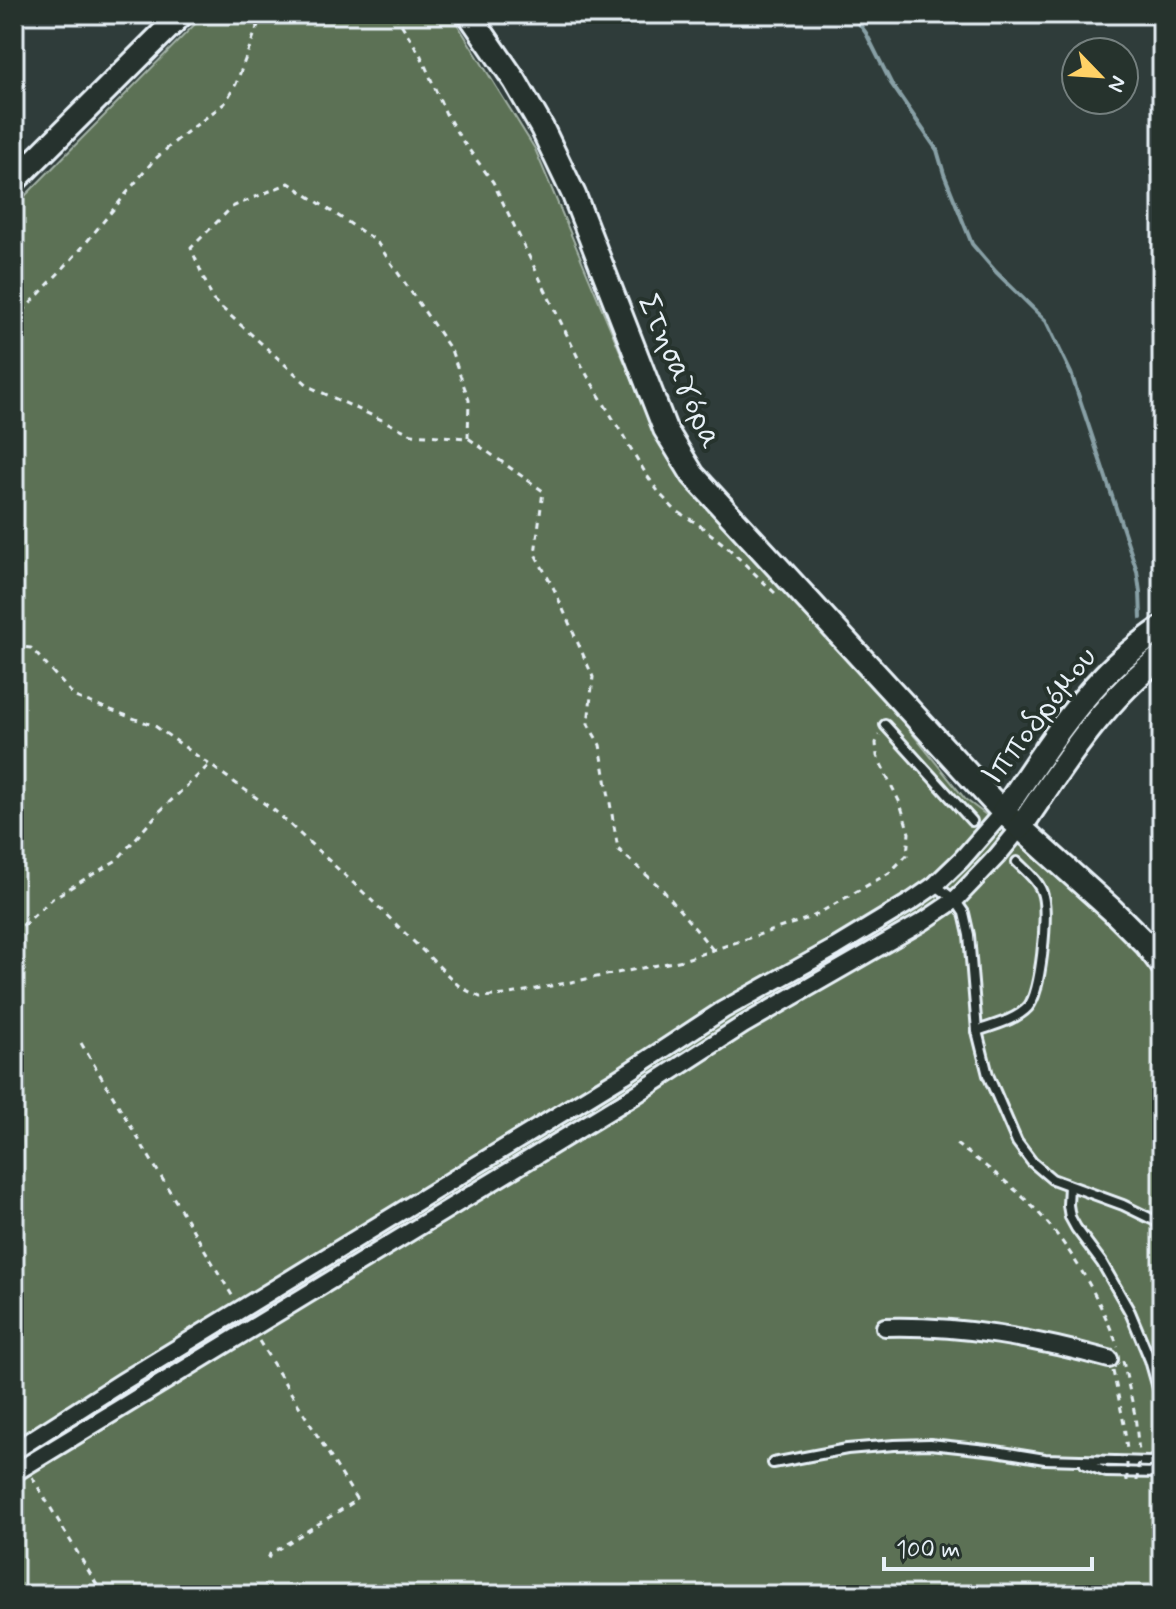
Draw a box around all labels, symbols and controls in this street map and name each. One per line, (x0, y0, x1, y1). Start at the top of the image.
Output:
north arrow (1060, 36, 1140, 116)
text: N (1101, 71, 1132, 96)
street label: Στησαγόρα (626, 288, 732, 456)
street label: Ιπποδρόμου (972, 638, 1107, 794)
scale bar (884, 1521, 1092, 1571)
text: 100 m (896, 1535, 960, 1566)

